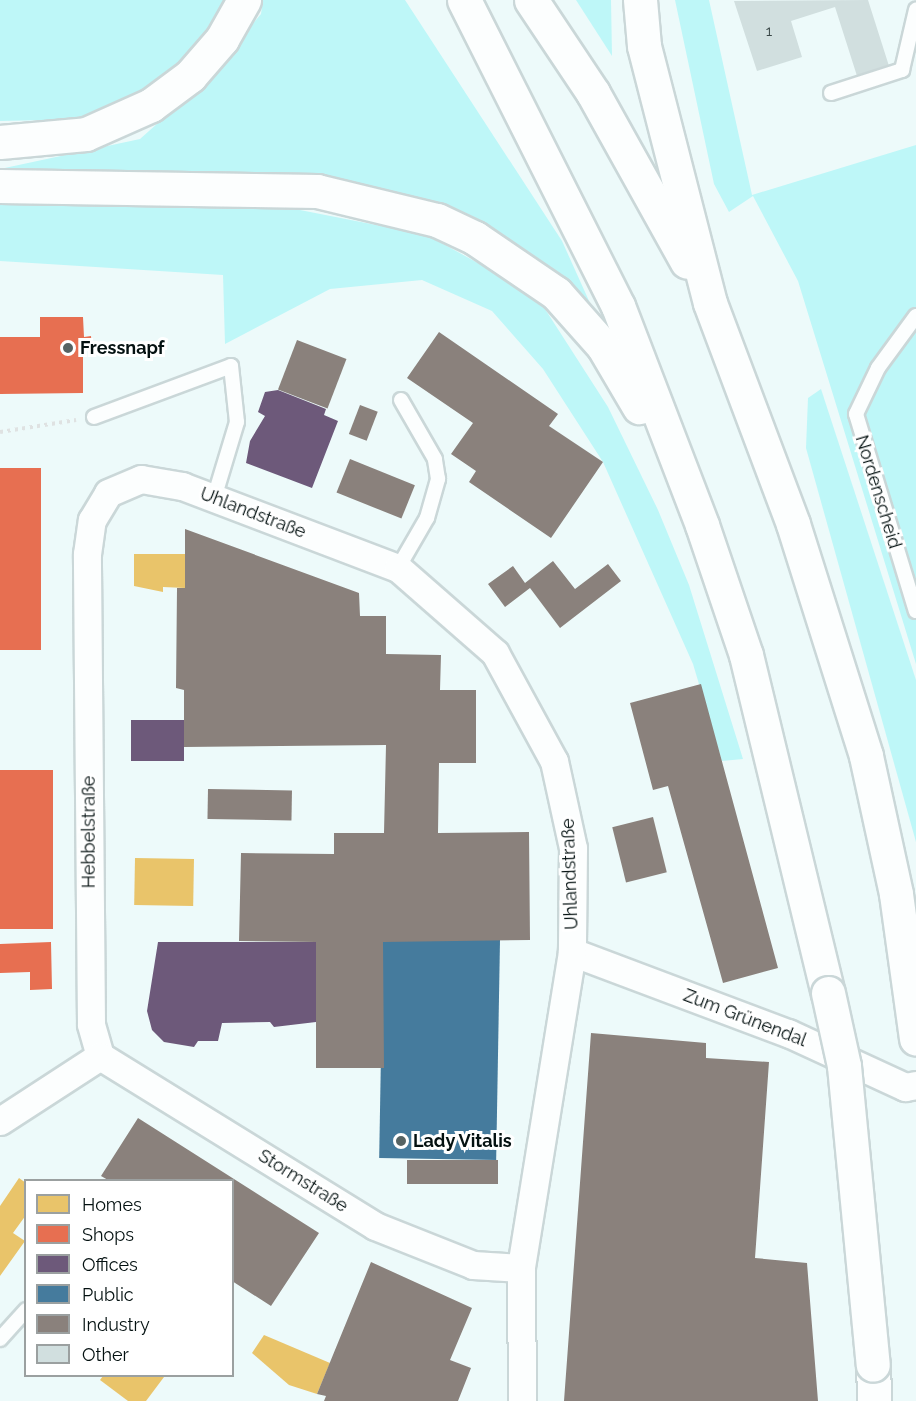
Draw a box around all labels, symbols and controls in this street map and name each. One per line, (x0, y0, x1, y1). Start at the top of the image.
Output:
house number: 1 (766, 23, 772, 41)
place label: Fressnapf (80, 337, 164, 359)
marker: Fressnapf (61, 341, 75, 355)
street label: Nordenscheid (850, 433, 906, 551)
street label: Uhlandstraße (197, 483, 309, 543)
street label: Hebbelstraße (78, 776, 100, 888)
street label: Uhlandstraße (557, 818, 583, 930)
street label: Zum Grünendal (680, 985, 810, 1051)
place label: Lady Vitalis (413, 1130, 513, 1152)
marker: Lady Vitalis (394, 1134, 408, 1148)
street label: Stormstraße (254, 1145, 352, 1217)
legend (24, 1179, 234, 1377)
text: Homes (82, 1194, 142, 1215)
text: Shops (82, 1224, 134, 1245)
text: Offices (82, 1254, 138, 1275)
text: Public (82, 1284, 134, 1305)
text: Industry (82, 1314, 150, 1335)
text: Other (82, 1344, 129, 1365)

